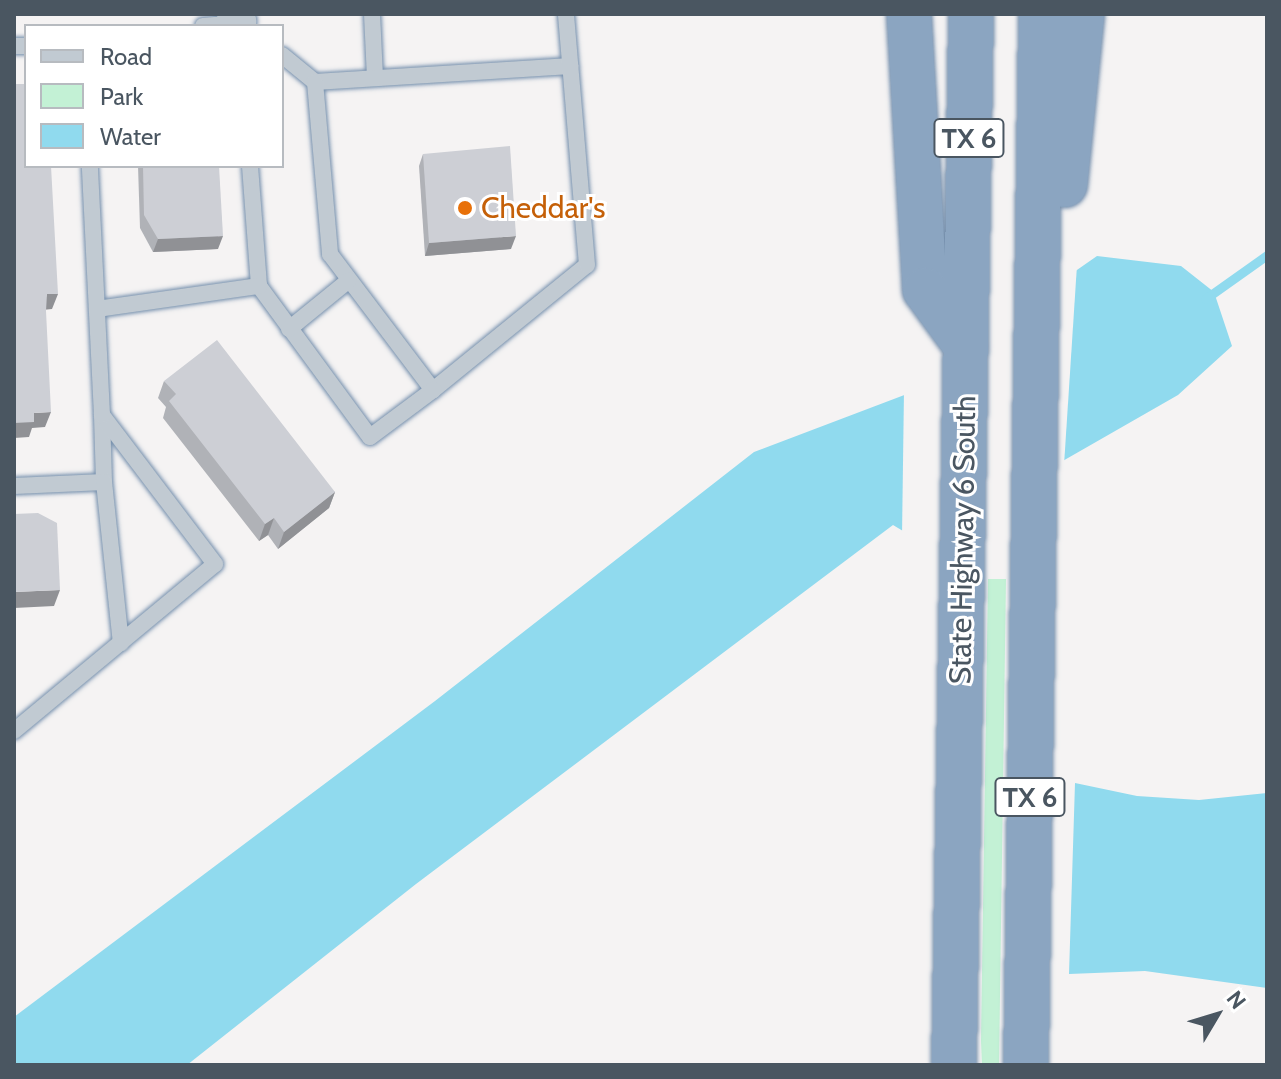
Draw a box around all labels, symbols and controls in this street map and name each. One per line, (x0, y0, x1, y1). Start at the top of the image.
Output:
legend (24, 24, 284, 168)
text: Road (100, 42, 152, 71)
text: Park (100, 82, 143, 111)
road number: TX 6 (933, 114, 1005, 162)
text: Water (100, 122, 161, 151)
place label: Cheddar's (481, 190, 605, 226)
marker: Cheddar's (456, 199, 474, 217)
street label: State Highway 6 South (942, 395, 984, 685)
road number: TX 6 (994, 773, 1066, 821)
north arrow (1177, 975, 1257, 1055)
text: N (1221, 985, 1252, 1014)

